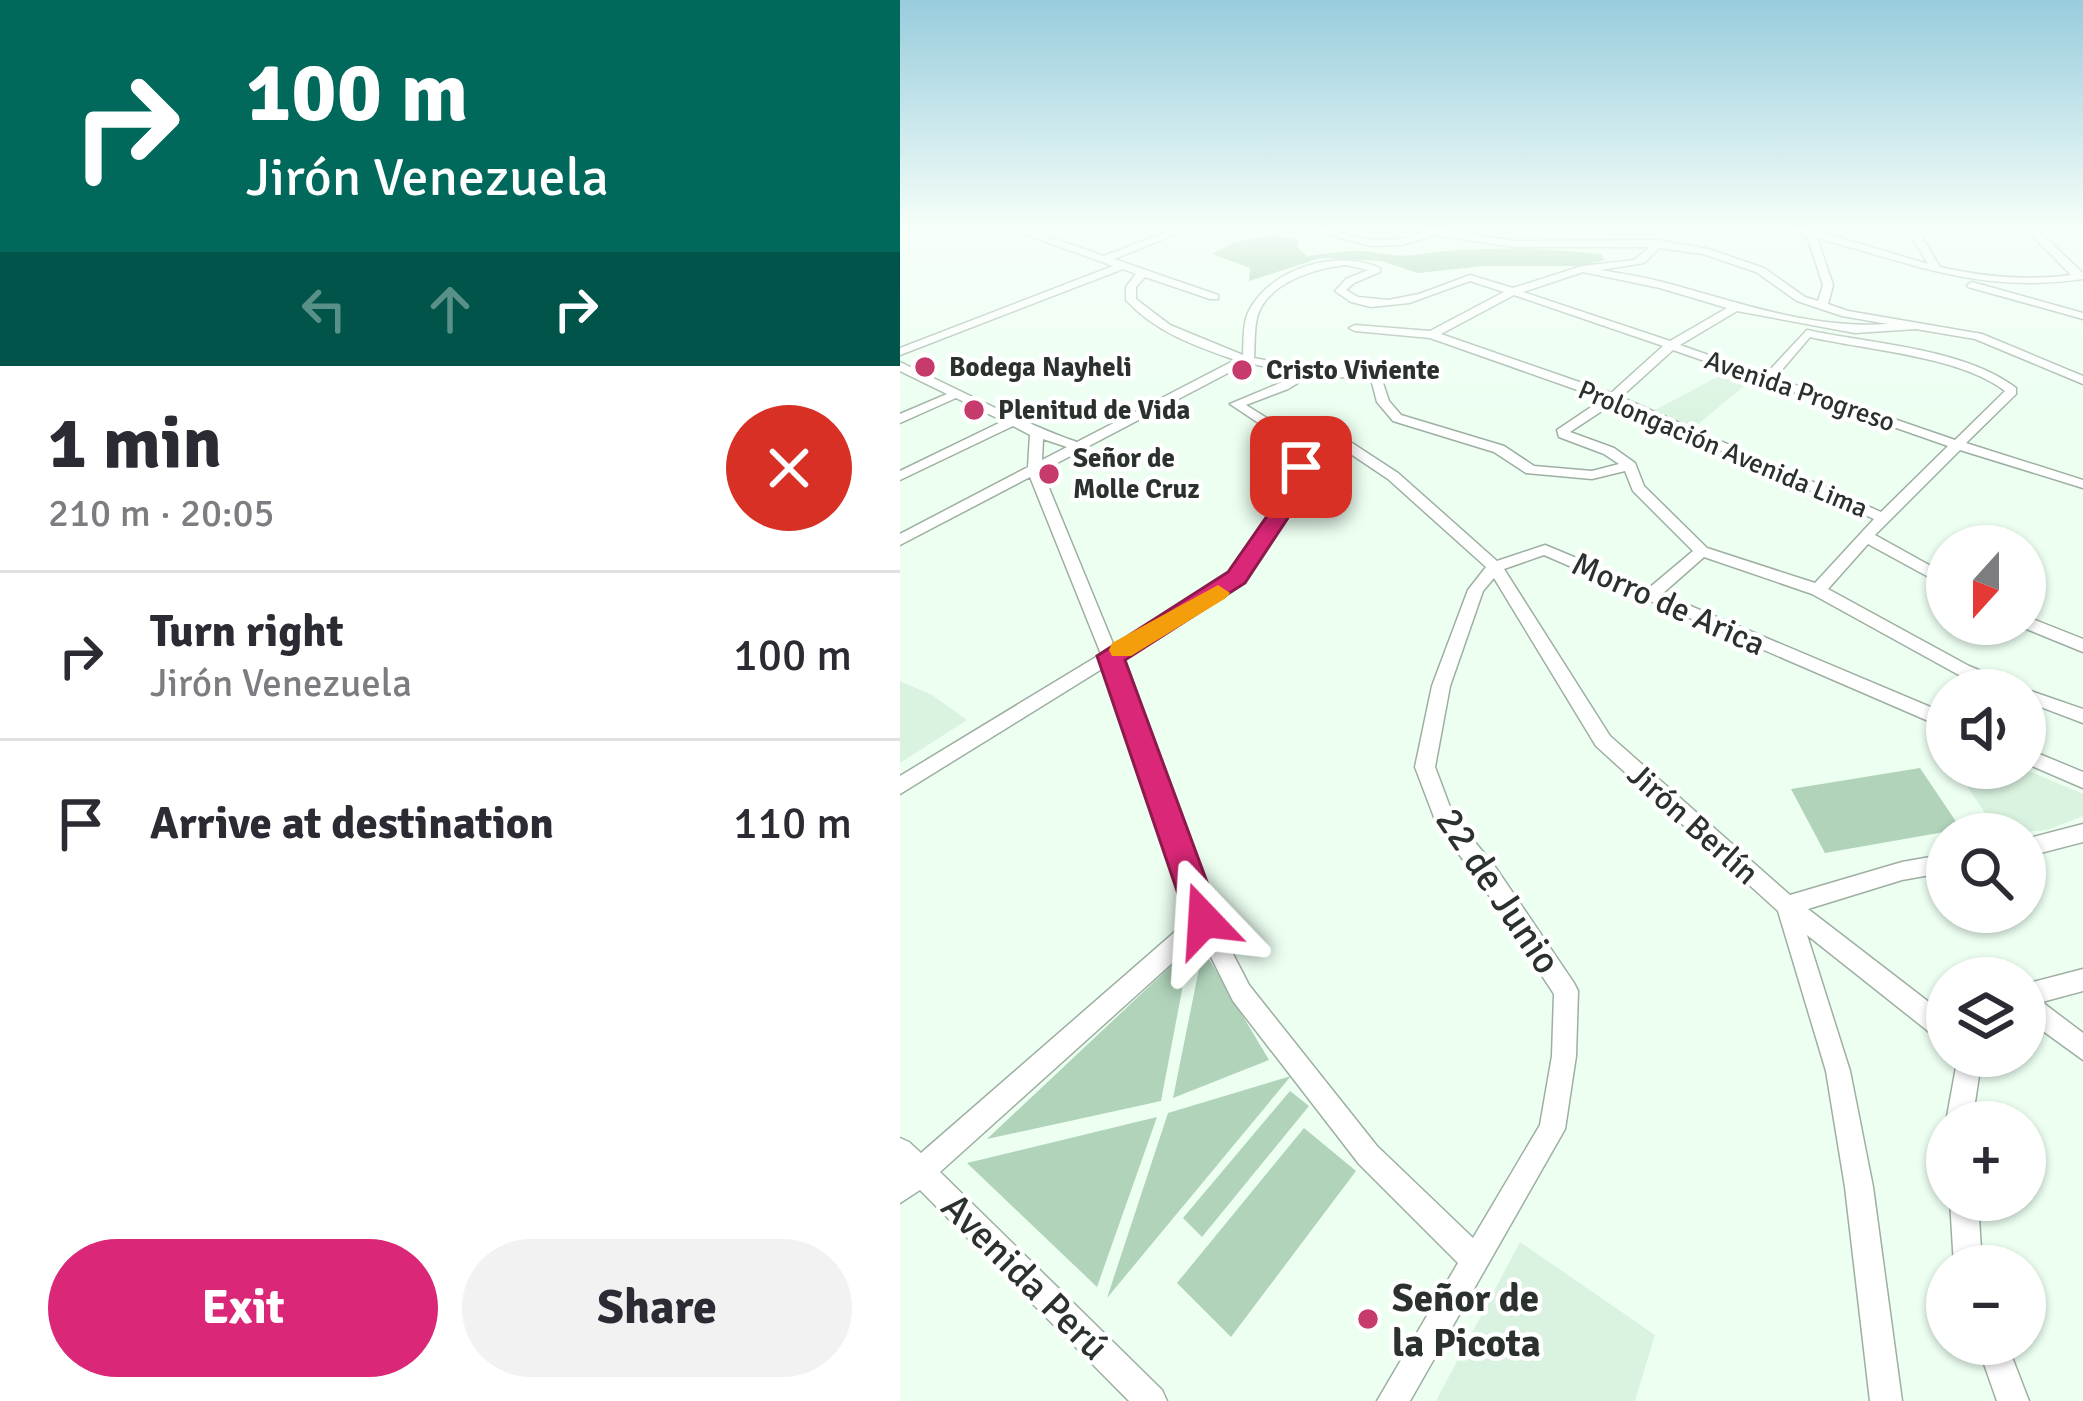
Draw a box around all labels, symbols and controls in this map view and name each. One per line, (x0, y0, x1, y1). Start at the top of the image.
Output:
text: 100 m (246, 41, 468, 145)
icon: right (48, 48, 204, 204)
text: Jirón Venezuela (246, 144, 609, 211)
icon: left (291, 276, 357, 342)
icon: ahead (417, 276, 483, 342)
icon: right (543, 276, 609, 342)
street label: Avenida Progreso (1700, 343, 1899, 439)
place label: Bodega Nayheli (949, 351, 1132, 384)
marker: Bodega Nayheli (912, 354, 938, 380)
place label: Cristo Viviente (1266, 354, 1440, 387)
marker: Cristo Viviente (1229, 357, 1255, 383)
street label: Prolongación Avenida Lima (1573, 373, 1873, 525)
place label: Plenitud de Vida (998, 394, 1190, 427)
marker: Plenitud de Vida (961, 397, 987, 423)
text: 1 min (48, 399, 222, 488)
button: close (726, 405, 852, 531)
pin (1250, 416, 1352, 518)
icon: arrive (1268, 434, 1334, 500)
place label: Señor de Molle Cruz (1073, 442, 1200, 506)
marker: Señor de Molle Cruz (1036, 461, 1062, 487)
text: 210 m · 20:05 (48, 489, 275, 537)
north arrow (1926, 525, 2046, 645)
map controls (1926, 525, 2046, 1365)
street label: Morro de Arica (1565, 543, 1771, 665)
text: Turn right (150, 604, 344, 659)
icon: right (48, 623, 114, 689)
text: 100 m (733, 628, 852, 683)
text: Jirón Venezuela (150, 659, 412, 707)
button: sound (1926, 669, 2046, 789)
street label: Jirón Berlín (1619, 754, 1767, 894)
icon: arrive (48, 791, 114, 857)
text: Arrive at destination (150, 796, 554, 851)
text: 110 m (733, 796, 852, 851)
street label: 22 de Junio (1425, 798, 1571, 983)
button: search (1926, 813, 2046, 933)
position arrow (1141, 857, 1267, 983)
button: layers (1926, 957, 2046, 1077)
button: + (1926, 1101, 2046, 1221)
street label: Avenida Perú (932, 1183, 1119, 1370)
button: Exit (48, 1239, 438, 1377)
button: Share (462, 1239, 852, 1377)
button: − (1926, 1245, 2046, 1365)
place label: Señor de la Picota (1392, 1274, 1541, 1367)
marker: Señor de la Picota (1355, 1306, 1381, 1332)

